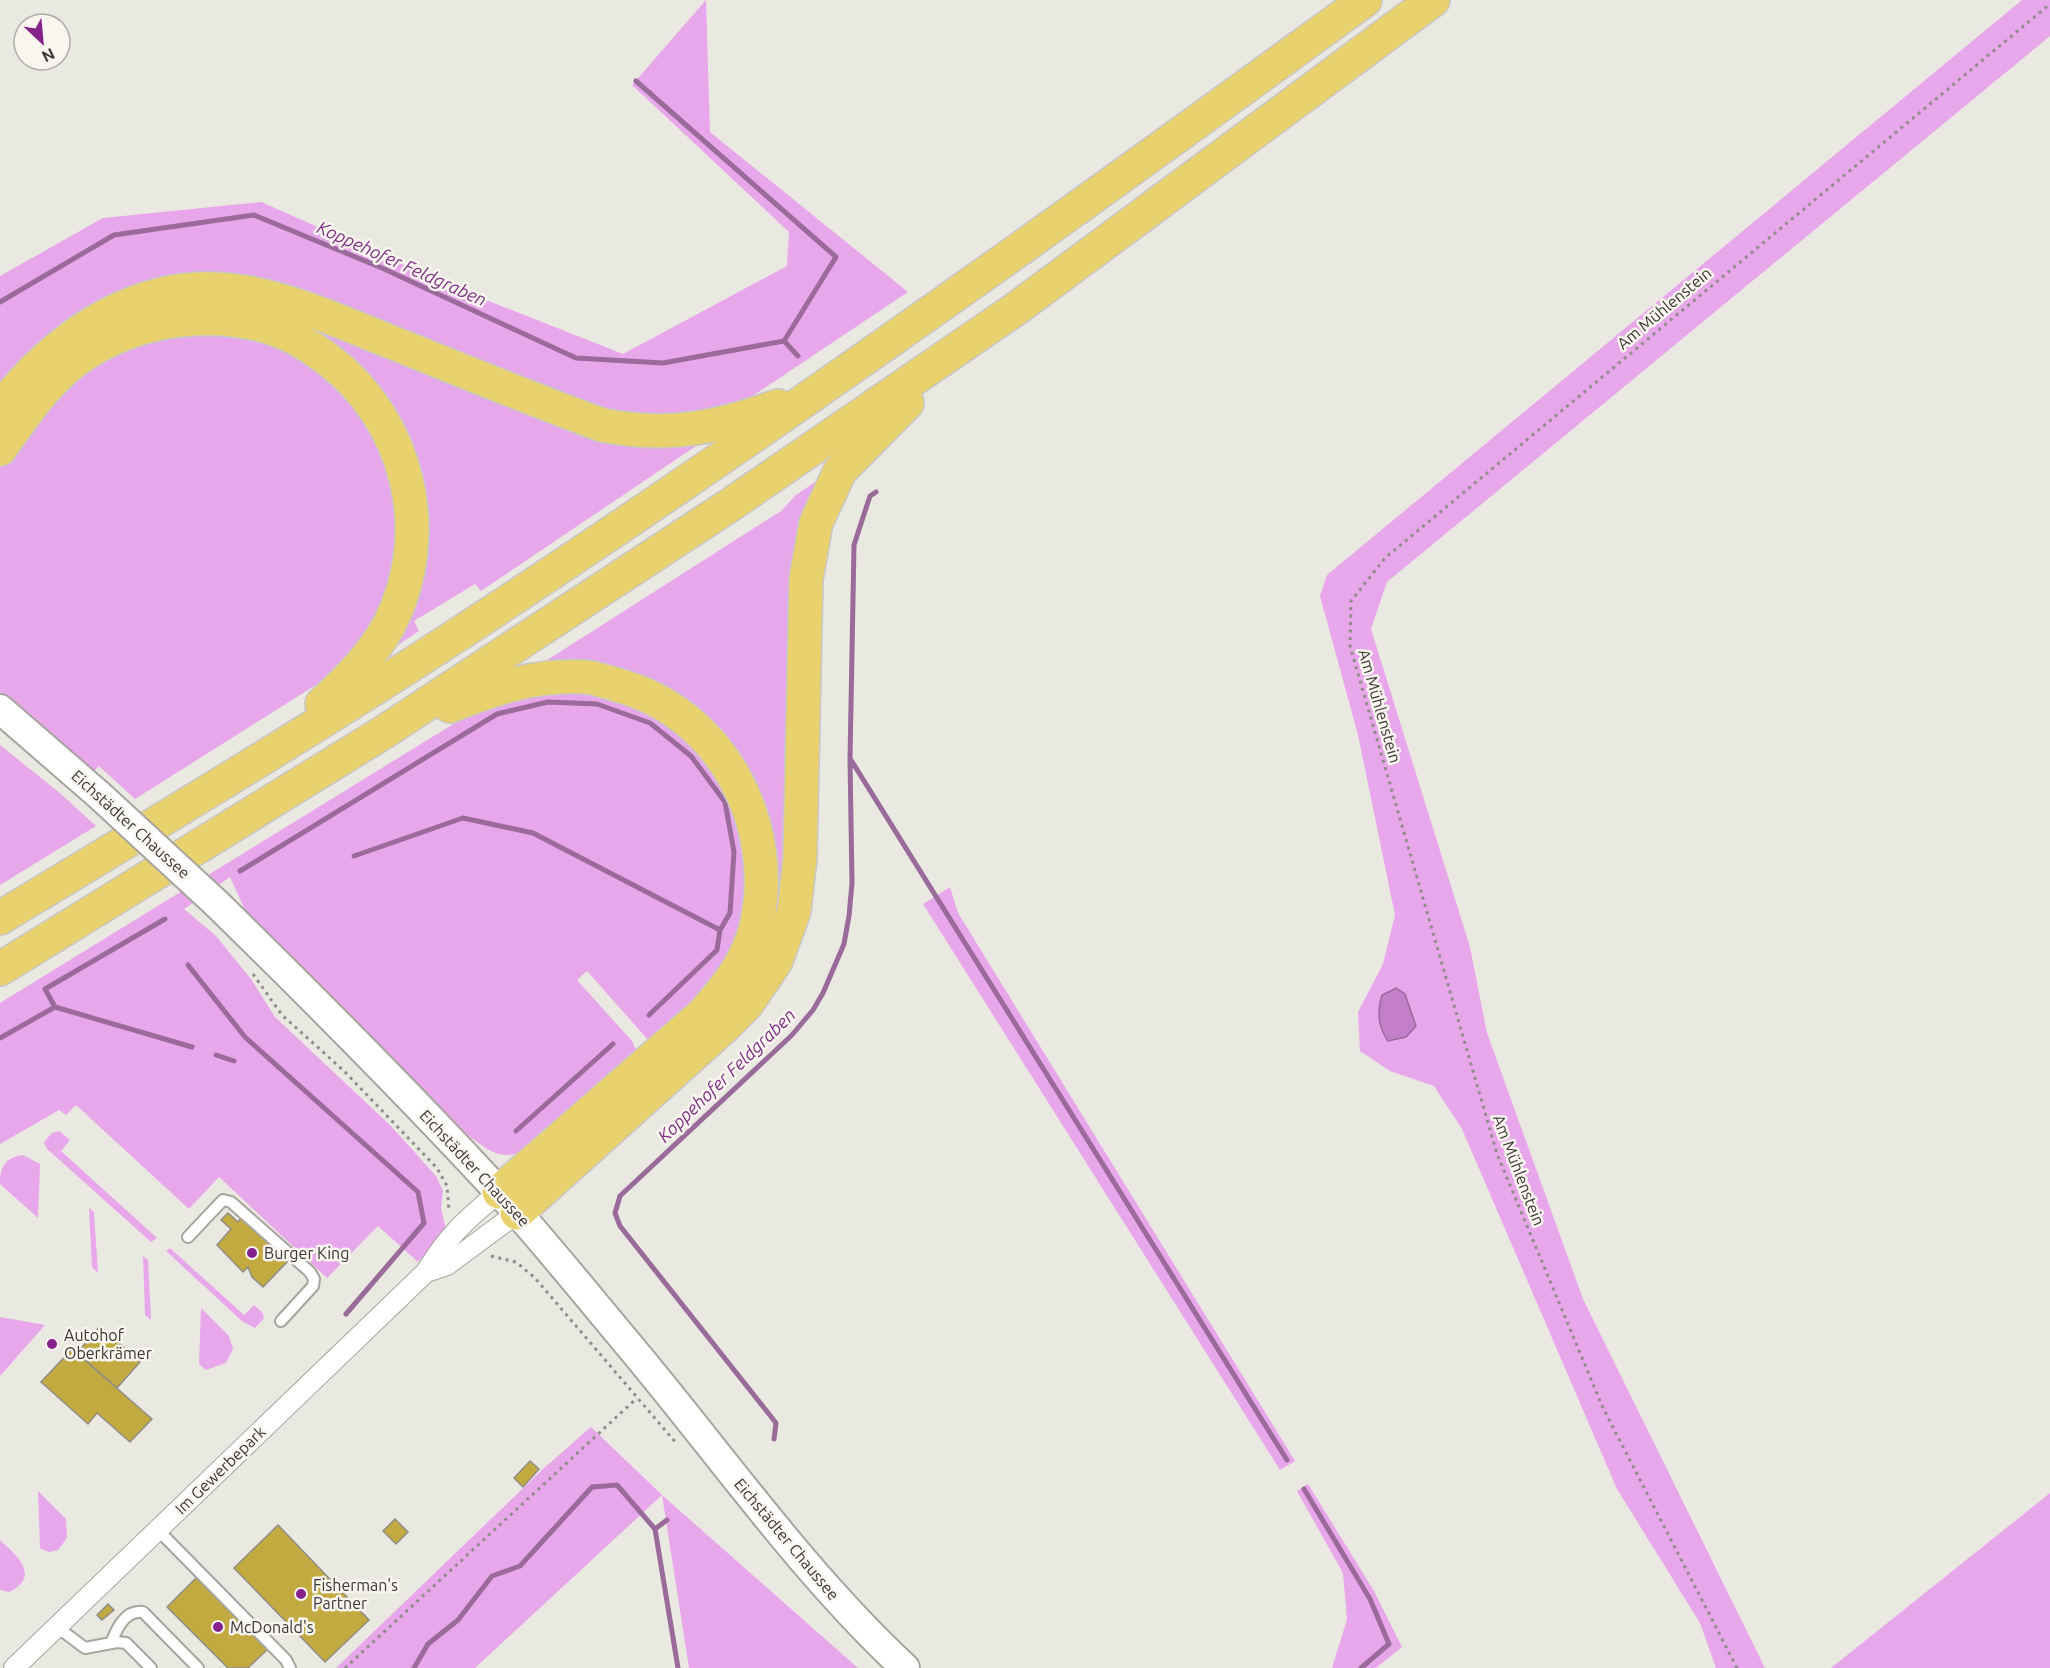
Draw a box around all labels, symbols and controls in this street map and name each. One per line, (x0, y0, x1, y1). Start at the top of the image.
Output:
north arrow (12, 12, 72, 72)
text: N (39, 45, 58, 66)
water label: Koppehofer Feldgraben (314, 217, 490, 310)
street label: Am Mühlenstein (1613, 263, 1715, 353)
street label: Am Mühlenstein (1355, 647, 1405, 765)
street label: Eichstädter Chaussee (68, 766, 194, 882)
water label: Koppehofer Feldgraben (653, 1004, 800, 1147)
street label: Eichstädter Chaussee (416, 1106, 534, 1230)
street label: Am Mühlenstein (1490, 1112, 1548, 1228)
place label: Burger King (264, 1244, 349, 1262)
marker: Burger King (245, 1246, 259, 1260)
place label: Autohof Oberkrämer (64, 1326, 152, 1362)
marker: Autohof Oberkrämer (45, 1337, 59, 1351)
street label: Im Gewerbepark (171, 1422, 269, 1518)
street label: Eichstädter Chaussee (731, 1475, 843, 1603)
place label: Fisherman's Partner (313, 1576, 398, 1612)
marker: Fisherman's Partner (294, 1587, 308, 1601)
place label: McDonald's (230, 1618, 314, 1636)
marker: McDonald's (211, 1620, 225, 1634)

